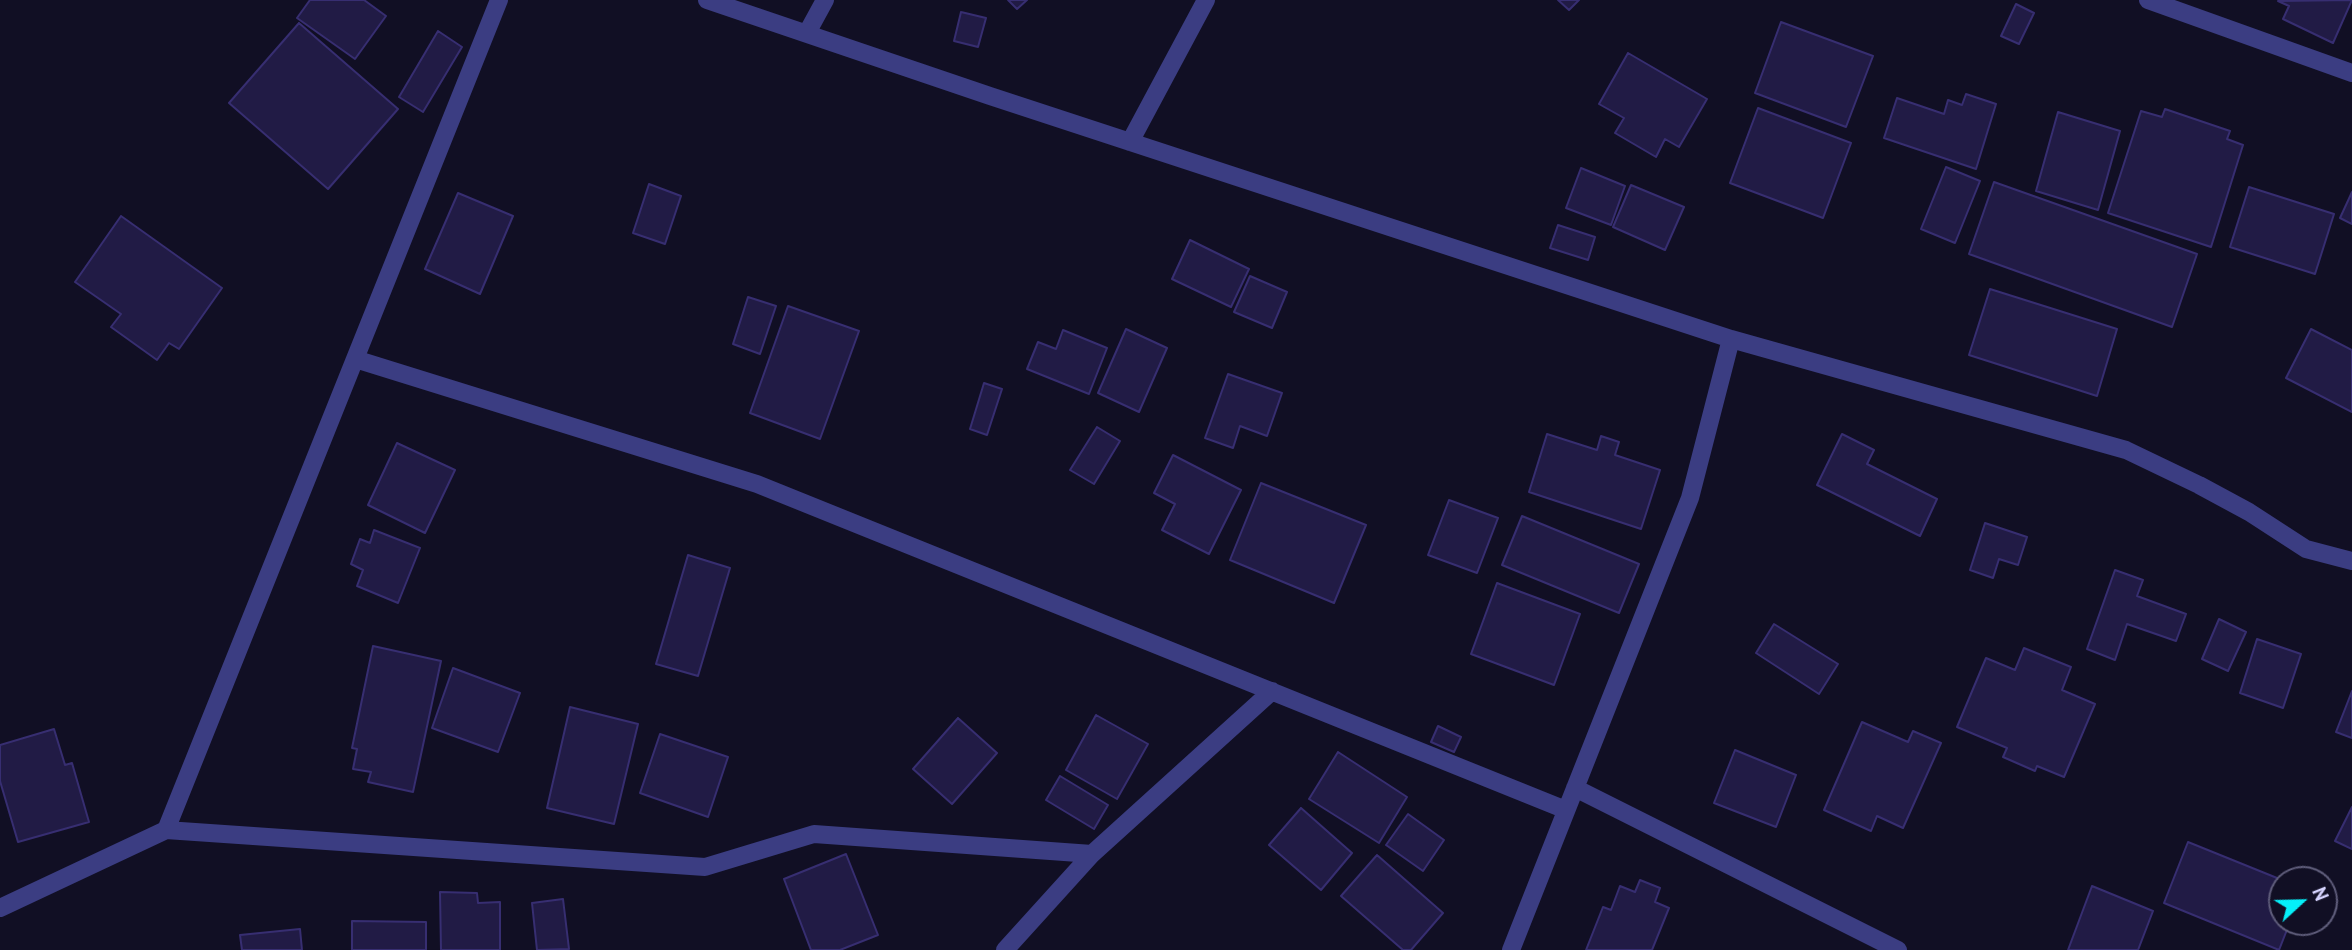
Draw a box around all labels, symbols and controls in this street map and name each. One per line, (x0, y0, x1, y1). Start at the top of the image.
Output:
north arrow (2268, 866, 2338, 936)
text: N (2307, 884, 2334, 904)

